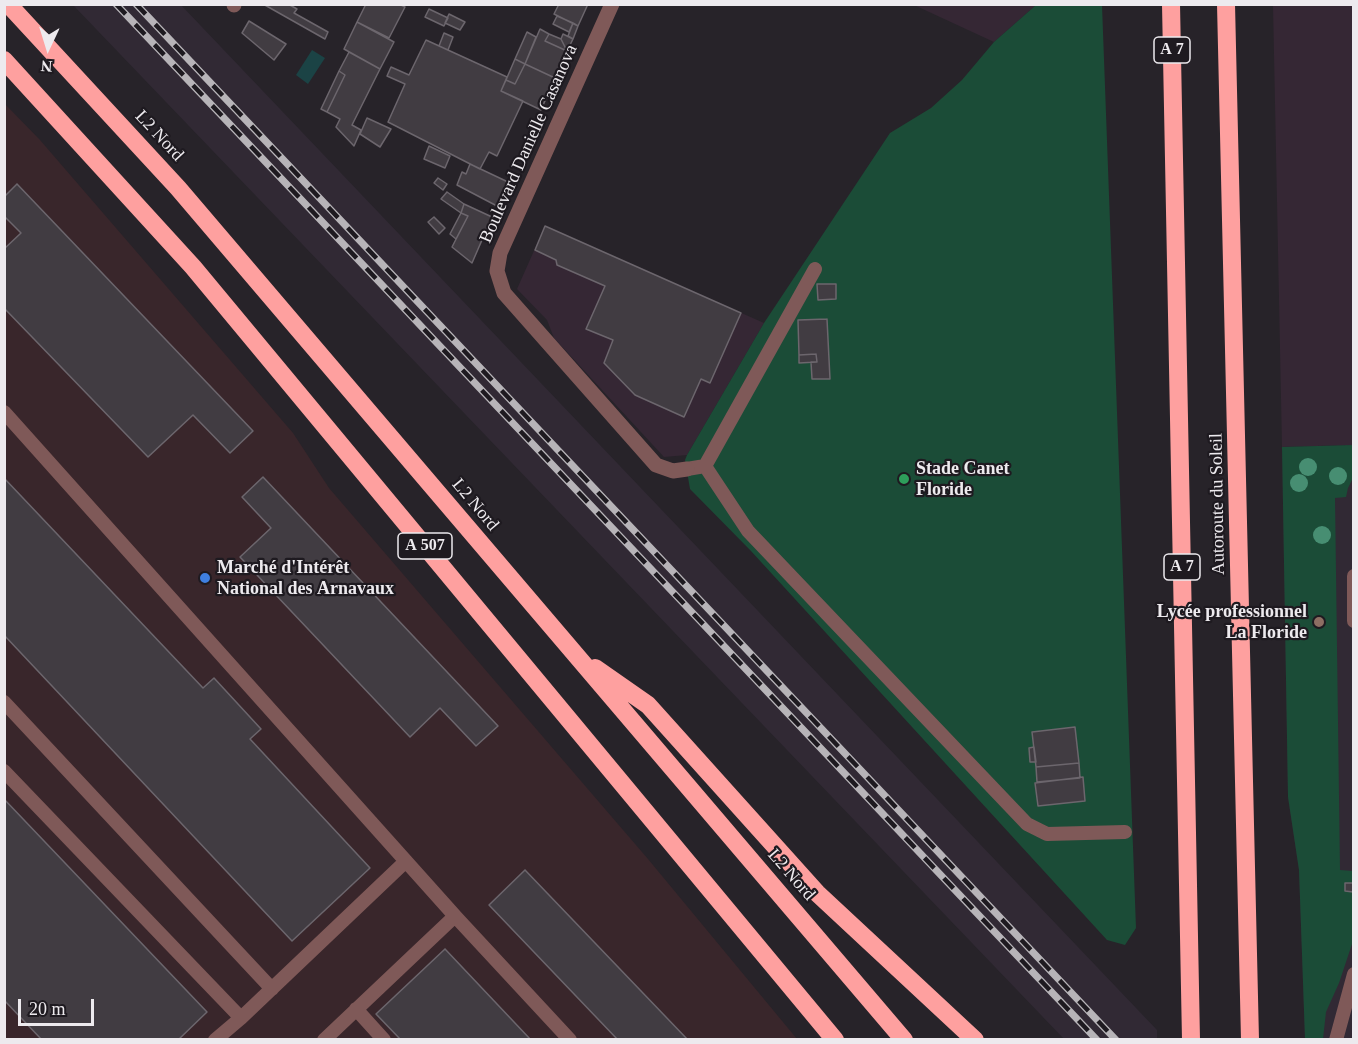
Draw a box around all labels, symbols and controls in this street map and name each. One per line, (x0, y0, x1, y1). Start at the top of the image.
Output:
north arrow (18, 18, 78, 78)
road number: A 7 (1154, 37, 1190, 63)
street label: Boulevard Danielle Casanova (475, 41, 583, 247)
text: N (40, 58, 53, 75)
street label: L2 Nord (130, 106, 188, 166)
street label: Autoroute du Soleil (1206, 433, 1230, 575)
place label: Stade Canet Floride (916, 458, 1009, 500)
marker: Stade Canet Floride (897, 472, 911, 486)
street label: L2 Nord (447, 475, 503, 535)
road number: A 507 (398, 533, 452, 559)
road number: A 7 (1164, 554, 1200, 580)
place label: Marché d'Intérêt National des Arnavaux (217, 557, 394, 600)
marker: Marché d'Intérêt National des Arnavaux (198, 571, 212, 585)
place label: Lycée professionnel La Floride (1157, 601, 1307, 644)
marker: Lycée professionnel La Floride (1312, 615, 1326, 629)
street label: L2 Nord (763, 845, 819, 905)
scale bar (21, 987, 98, 1025)
text: 20 m (29, 999, 66, 1019)

